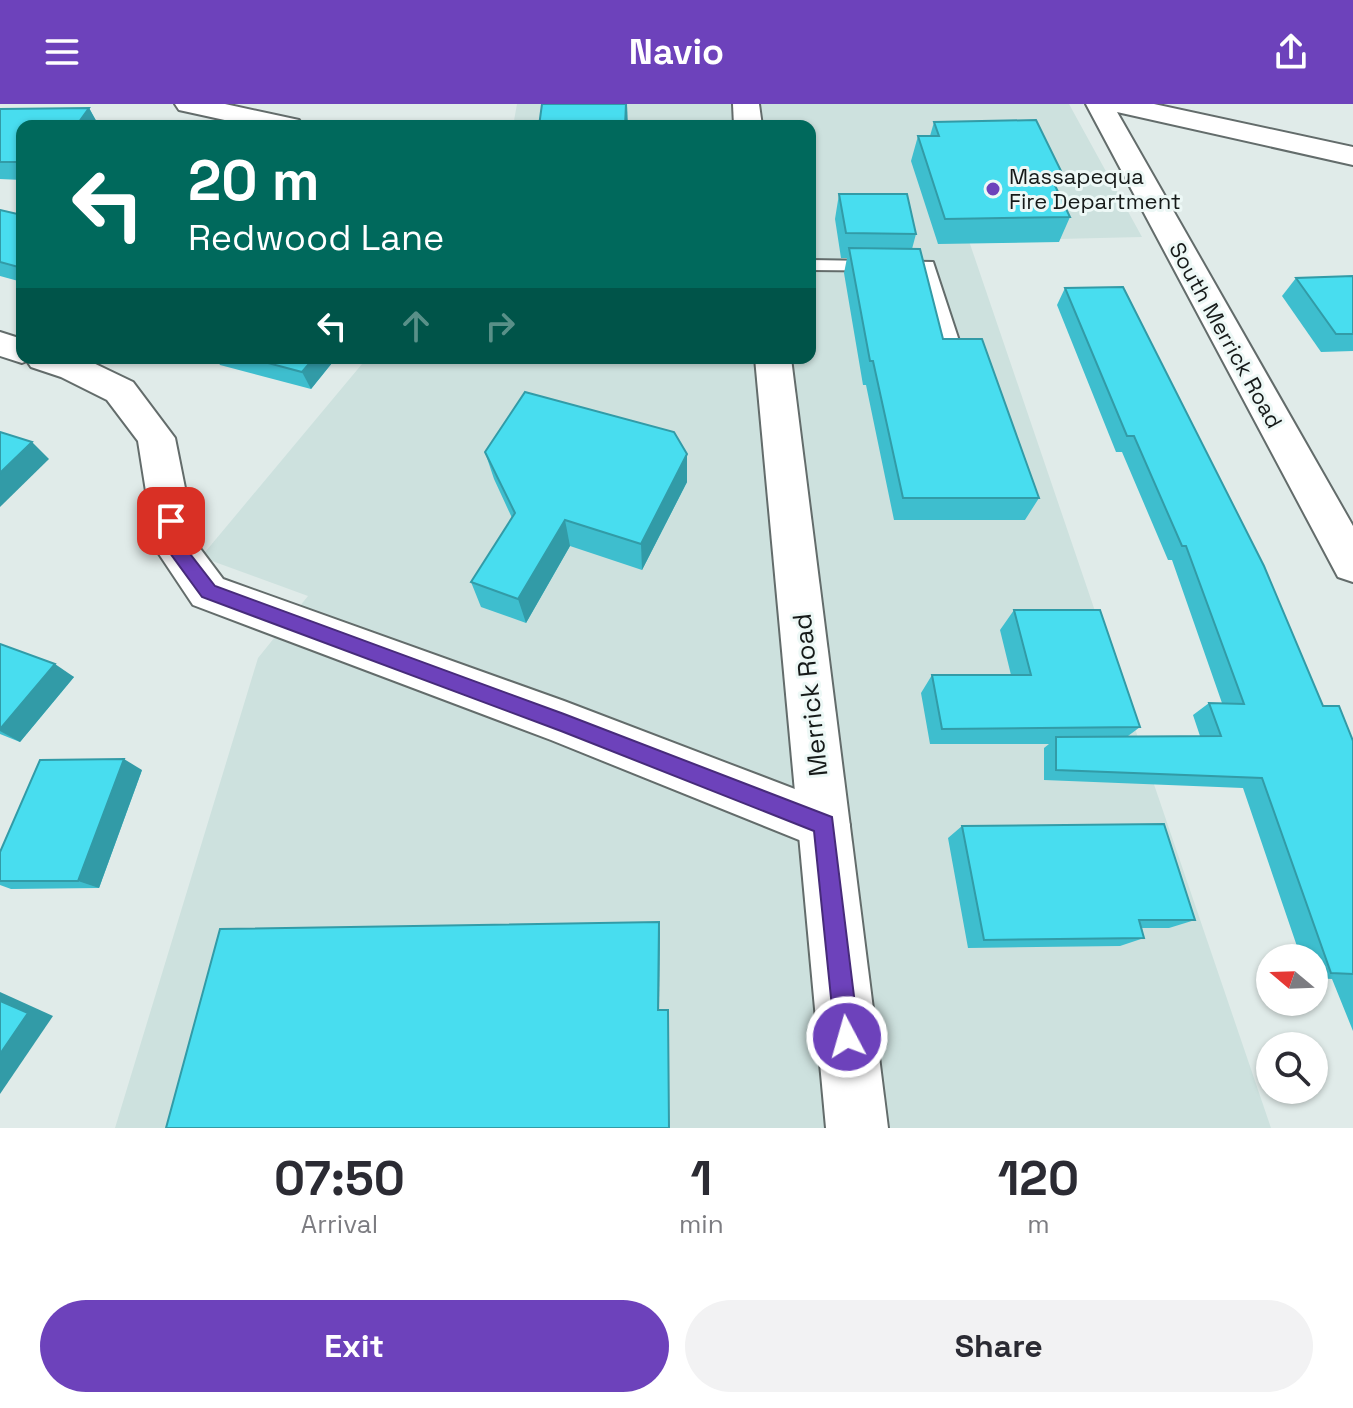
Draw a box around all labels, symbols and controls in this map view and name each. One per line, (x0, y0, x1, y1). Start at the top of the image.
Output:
text: Navio (629, 29, 724, 75)
icon: menu (40, 30, 84, 74)
icon: share (1269, 30, 1313, 74)
text: 20 m (188, 145, 320, 216)
icon: left (56, 152, 160, 256)
place label: Massapequa Fire Department (1009, 162, 1181, 215)
marker: Massapequa Fire Department (984, 180, 1002, 198)
text: Redwood Lane (188, 215, 444, 261)
street label: South Merrick Road (1163, 237, 1289, 433)
icon: left (310, 304, 354, 348)
icon: ahead (394, 304, 438, 348)
icon: right (478, 304, 522, 348)
pin (137, 487, 205, 555)
icon: arrive (149, 499, 193, 543)
street label: Merrick Road (785, 612, 835, 778)
north arrow (1256, 944, 1328, 1016)
map controls (1256, 944, 1328, 1104)
position arrow (805, 995, 889, 1079)
button: search (1256, 1032, 1328, 1104)
text: 07:50 (274, 1148, 405, 1209)
text: 1 (690, 1148, 712, 1209)
text: 120 (998, 1148, 1079, 1209)
text: Arrival (301, 1207, 378, 1241)
text: min (679, 1207, 724, 1241)
text: m (1027, 1207, 1050, 1241)
button: Exit (40, 1300, 669, 1392)
button: Share (685, 1300, 1313, 1392)

